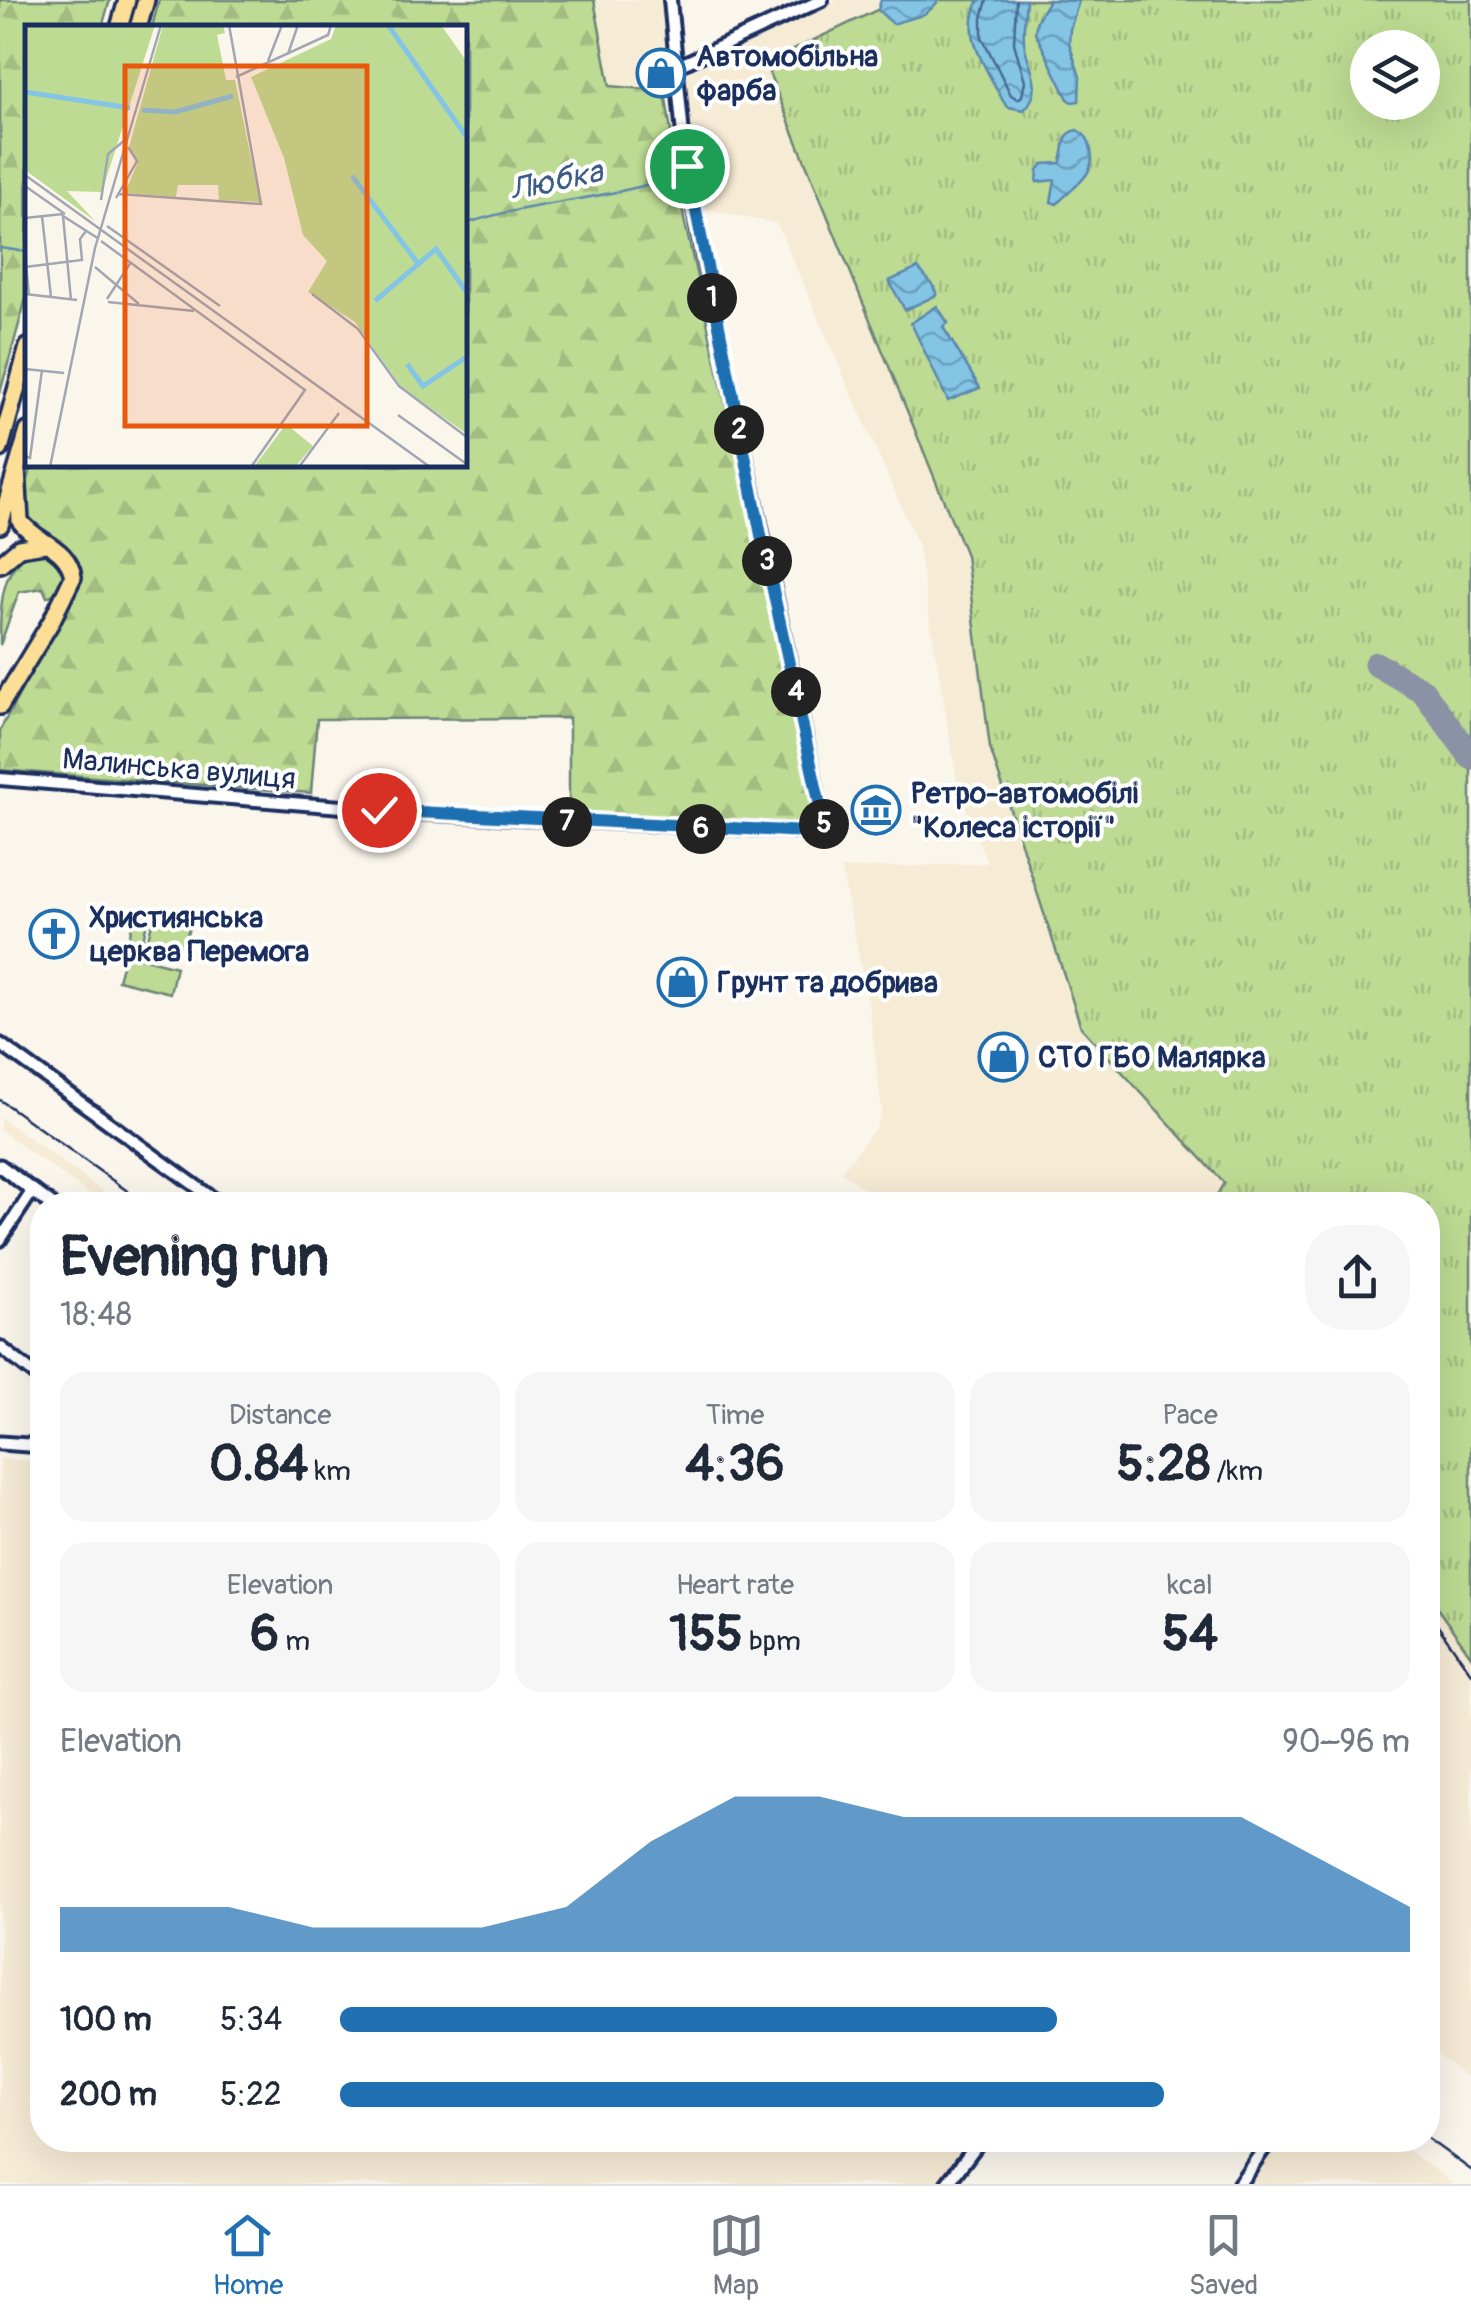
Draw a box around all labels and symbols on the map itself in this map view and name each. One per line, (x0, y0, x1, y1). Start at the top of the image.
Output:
inset map (25, 25, 468, 468)
place label: Автомобільна фарба (696, 38, 878, 109)
shop icon: Автомобільна фарба (635, 47, 687, 99)
pin (645, 124, 730, 209)
water label: Любка (506, 151, 608, 210)
pin: 1 (687, 273, 737, 323)
pin: 2 (714, 405, 764, 455)
pin: 3 (742, 536, 792, 586)
pin: 4 (771, 667, 821, 717)
street label: Малинська вулиця (61, 740, 297, 798)
pin (337, 768, 422, 853)
place label: Ретро-автомобілі "Колеса історії" (911, 775, 1138, 846)
museum icon: Ретро-автомобілі "Колеса історії" (850, 784, 902, 836)
pin: 7 (542, 797, 592, 847)
pin: 5 (799, 799, 849, 849)
pin: 6 (676, 804, 726, 854)
place label: Християнська церква Перемога (89, 899, 309, 970)
church icon: Християнська церква Перемога (28, 908, 80, 960)
shop icon: Грунт та добрива (656, 956, 708, 1008)
place label: Грунт та добрива (717, 964, 938, 1001)
shop icon: СТО ГБО Малярка (977, 1031, 1029, 1083)
place label: СТО ГБО Малярка (1038, 1039, 1266, 1076)

